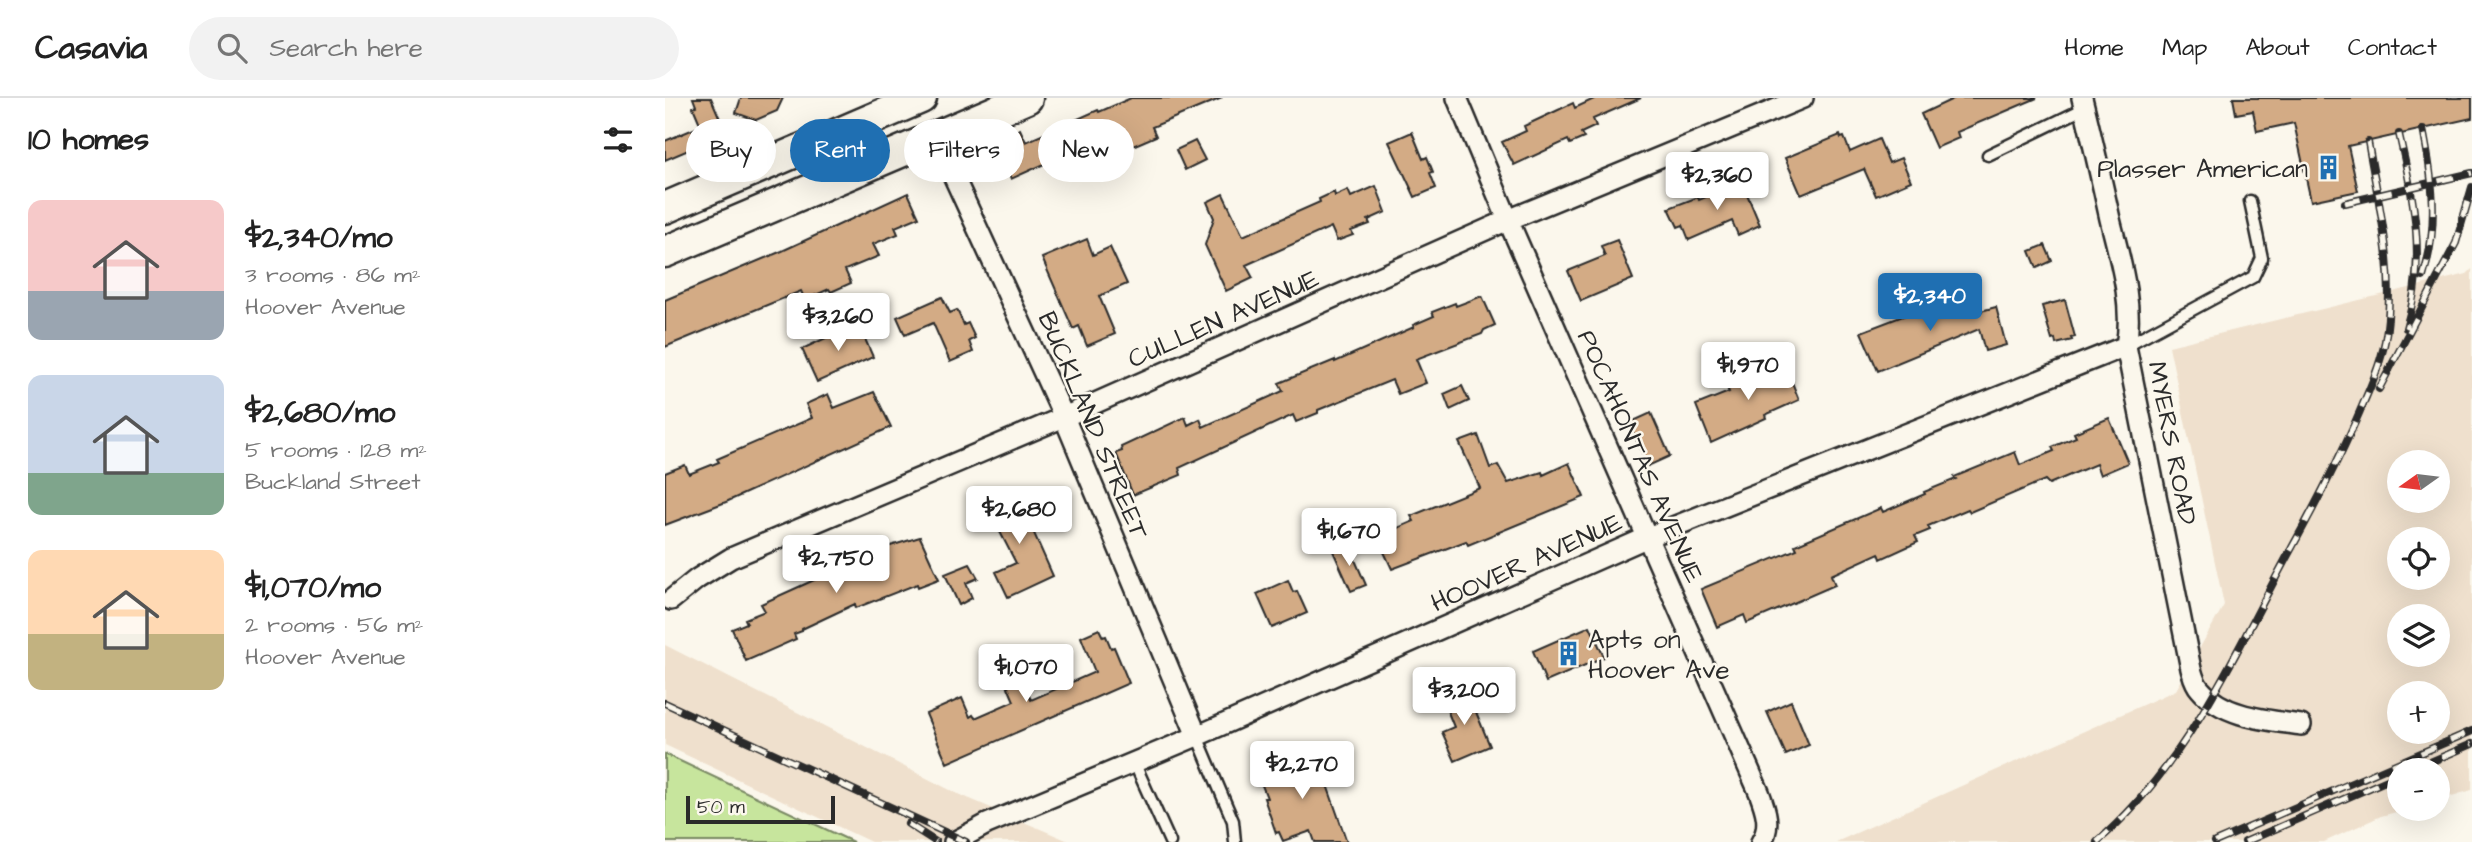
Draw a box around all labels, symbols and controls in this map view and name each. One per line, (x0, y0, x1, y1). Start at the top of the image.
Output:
search box (189, 17, 679, 80)
text: Casavia (35, 25, 147, 71)
icon: search (213, 29, 251, 67)
text: Search here (269, 30, 423, 66)
text: Home (2064, 31, 2124, 65)
text: Map (2162, 31, 2207, 65)
text: About (2245, 31, 2310, 65)
text: Contact (2348, 31, 2437, 65)
text: 10 homes (28, 119, 149, 161)
chip: Buy (686, 119, 776, 182)
chip: Rent (790, 119, 890, 182)
chip: Filters (904, 119, 1024, 182)
chip: New (1038, 119, 1134, 182)
icon: filters (599, 121, 637, 159)
place label: Plasser American (2097, 151, 2308, 187)
pin: $2,360 (1660, 152, 1774, 212)
building icon: Plasser American (2314, 154, 2342, 182)
text: $2,360 (1682, 159, 1752, 191)
text: $2,340/mo (245, 217, 393, 259)
icon: home (84, 228, 168, 312)
text: 3 rooms · 86 m² (245, 259, 421, 291)
street label: CULLEN AVENUE (1122, 261, 1325, 377)
pin: $2,340 (1873, 274, 1987, 333)
text: $2,340 (1894, 280, 1966, 312)
text: Hoover Avenue (245, 291, 406, 323)
pin: $3,260 (781, 294, 895, 353)
text: $3,260 (803, 300, 873, 332)
street label: BUCKLAND STREET (1029, 306, 1158, 545)
street label: POCAHONTAS AVENUE (1568, 324, 1712, 588)
pin: $1,970 (1691, 342, 1805, 402)
text: $1,970 (1717, 349, 1779, 381)
street label: MYERS ROAD (2139, 358, 2206, 528)
text: $2,680/mo (245, 392, 395, 434)
icon: home (84, 403, 168, 487)
text: 5 rooms · 128 m² (245, 434, 427, 466)
north arrow (2387, 450, 2450, 513)
map controls (2387, 450, 2450, 821)
text: Buckland Street (245, 466, 421, 498)
pin: $2,680 (962, 486, 1076, 546)
text: $2,680 (982, 493, 1056, 525)
street label: HOOVER AVENUE (1425, 505, 1628, 621)
pin: $1,670 (1292, 508, 1406, 568)
text: $1,670 (1318, 515, 1380, 547)
button: locate (2387, 527, 2450, 590)
pin: $2,750 (779, 536, 893, 595)
text: $2,750 (799, 542, 874, 574)
text: $1,070/mo (245, 567, 381, 609)
icon: home (84, 578, 168, 662)
button: layers (2387, 604, 2450, 667)
text: 2 rooms · 56 m² (245, 609, 423, 641)
place label: Apts on Hoover Ave (1588, 622, 1730, 688)
building icon: Apts on Hoover Ave (1554, 640, 1582, 668)
text: Hoover Avenue (245, 641, 406, 673)
pin: $1,070 (969, 644, 1083, 704)
text: $1,070 (994, 651, 1058, 683)
pin: $3,200 (1407, 668, 1521, 727)
text: $3,200 (1429, 674, 1499, 706)
button: + (2387, 681, 2450, 744)
pin: $2,270 (1245, 742, 1359, 801)
text: $2,270 (1266, 748, 1338, 780)
button: − (2387, 758, 2450, 821)
scale bar (686, 793, 835, 825)
text: 50 m (697, 794, 745, 821)

